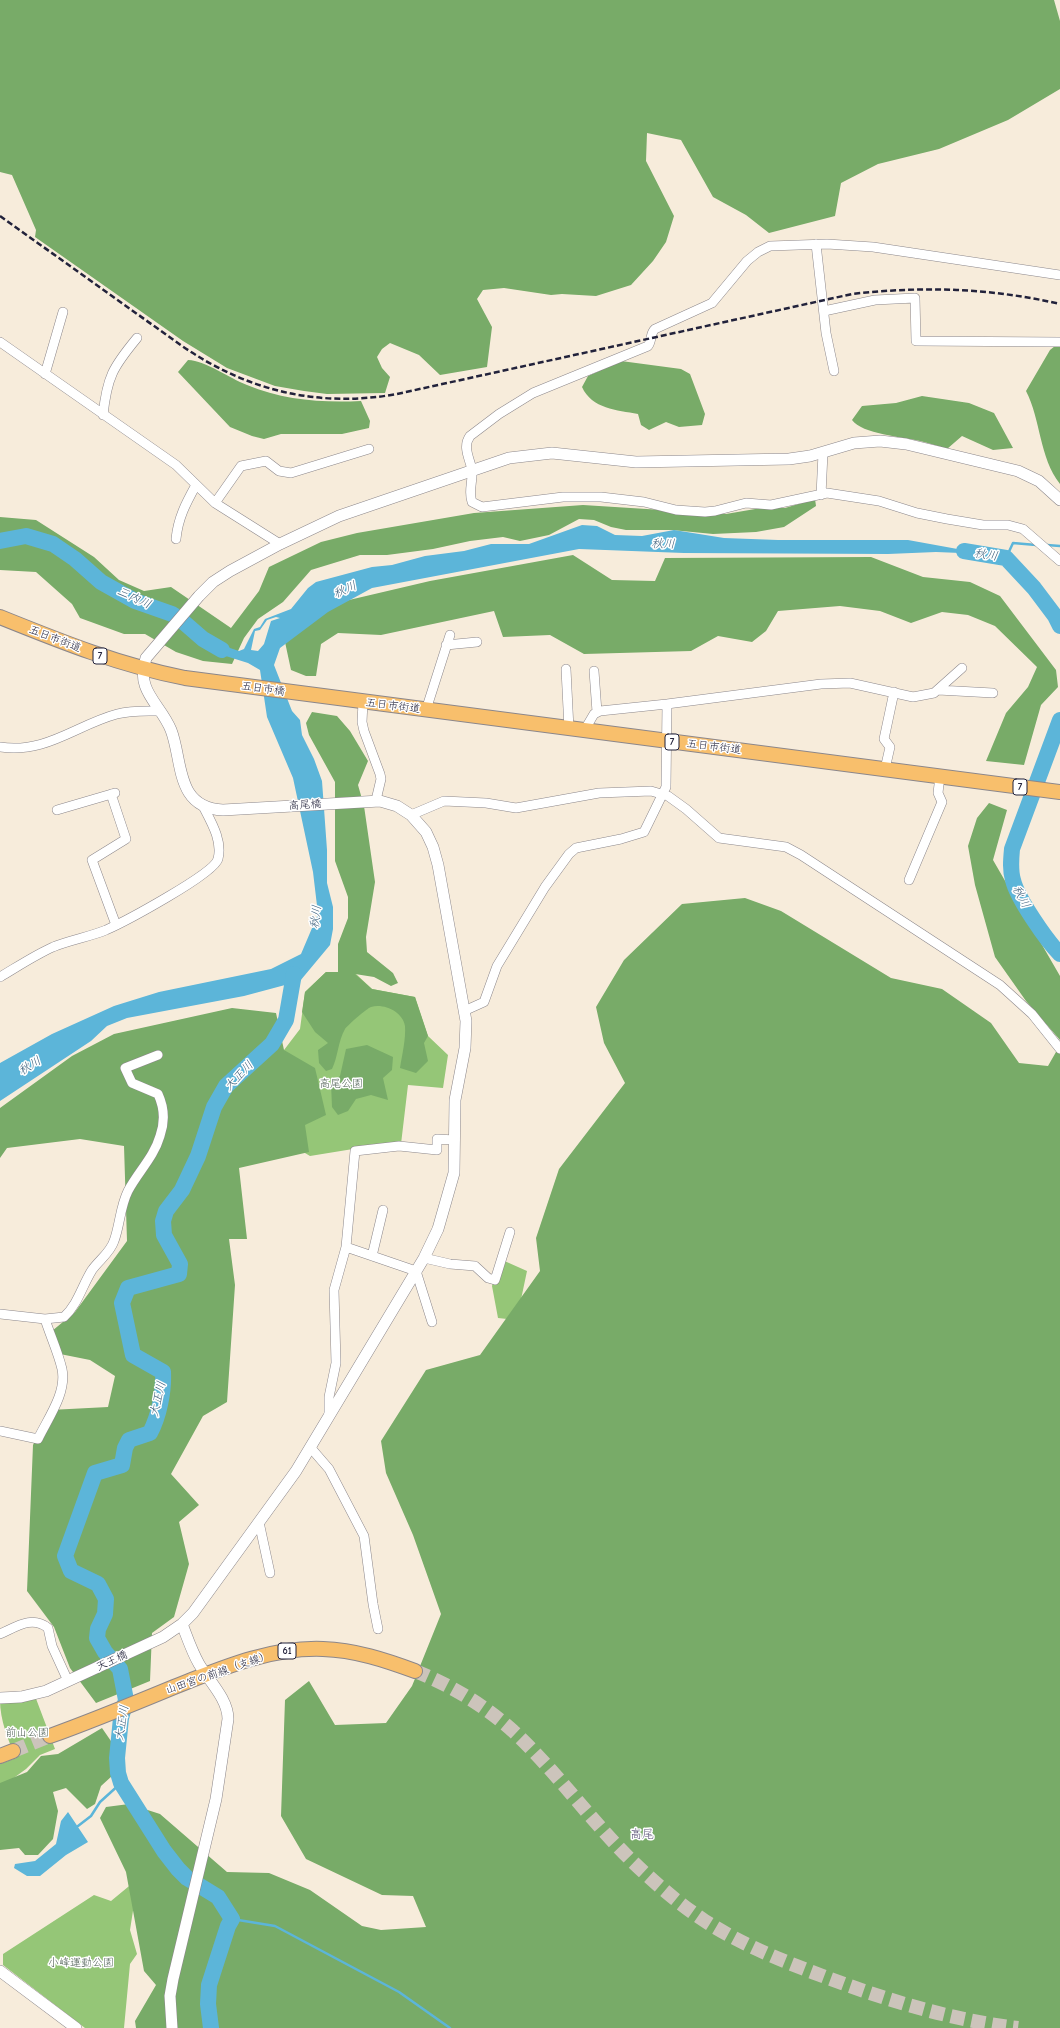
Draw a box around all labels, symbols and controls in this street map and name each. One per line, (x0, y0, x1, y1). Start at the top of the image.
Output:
water label: 秋川 (651, 537, 675, 551)
water label: 秋川 (973, 546, 999, 564)
water label: 秋川 (331, 579, 359, 601)
water label: 三内川 (115, 584, 153, 612)
street label: 五日市街道 (27, 623, 83, 655)
road number: 7 (93, 648, 107, 664)
street label: 五日市橋 (240, 679, 286, 699)
street label: 五日市街道 (365, 696, 421, 716)
road number: 7 (665, 734, 679, 750)
street label: 五日市街道 (686, 737, 742, 757)
road number: 7 (1013, 779, 1027, 795)
street label: 高尾橋 (288, 797, 322, 813)
water label: 秋川 (1009, 883, 1033, 911)
water label: 秋川 (307, 904, 325, 930)
water label: 秋川 (16, 1054, 44, 1078)
water label: 大正川 (221, 1058, 257, 1094)
park label: 高尾公園 (319, 1077, 363, 1091)
water label: 大正川 (147, 1380, 169, 1418)
road number: 61 (278, 1643, 296, 1659)
street label: 天王橋 (94, 1648, 130, 1674)
street label: 山田宮の前線（支線） (164, 1649, 272, 1697)
water label: 大正川 (112, 1704, 132, 1742)
park label: 前山公園 (5, 1726, 49, 1740)
district label: 高尾 (630, 1828, 654, 1842)
park label: 小峰運動公園 (48, 1956, 114, 1970)

